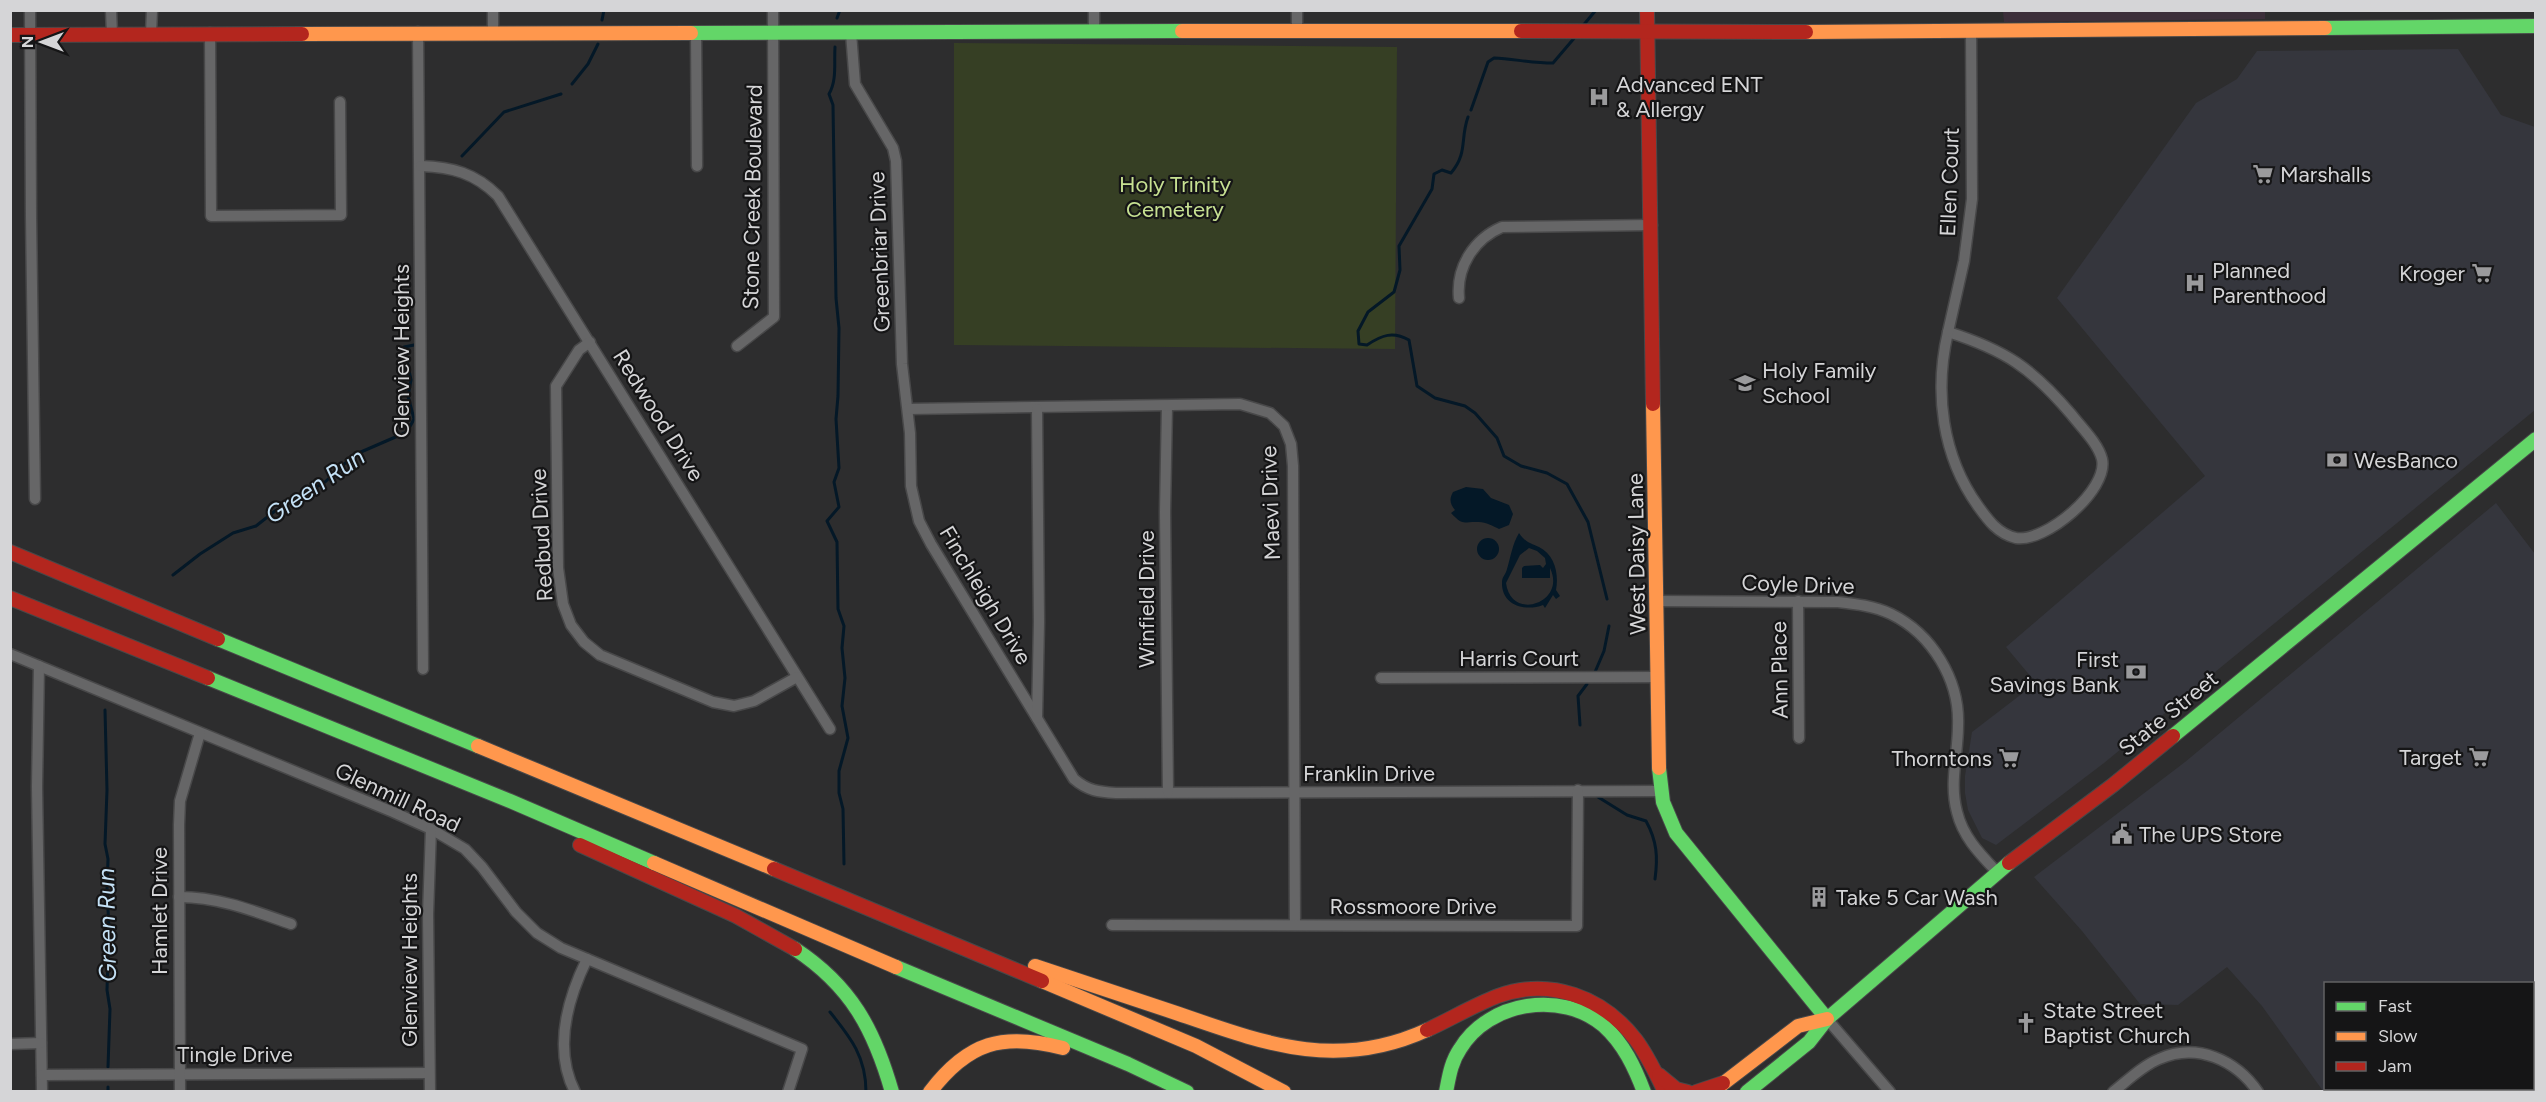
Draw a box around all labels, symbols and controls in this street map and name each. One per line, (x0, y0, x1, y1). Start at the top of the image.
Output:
north arrow (12, 12, 72, 72)
text: N (18, 36, 37, 48)
place label: Advanced ENT & Allergy (1616, 71, 1763, 123)
street label: Stone Creek Boulevard (737, 84, 768, 310)
hospital icon: Advanced ENT & Allergy (1587, 85, 1611, 109)
street label: Ellen Court (1934, 127, 1965, 237)
place label: Marshalls (2280, 161, 2371, 188)
supermarket icon: Marshalls (2251, 162, 2275, 186)
street label: Greenbriar Drive (863, 171, 896, 333)
park label: Holy Trinity Cemetery (1119, 171, 1231, 223)
place label: Planned Parenthood (2212, 257, 2326, 309)
place label: Kroger (2399, 260, 2466, 287)
supermarket icon: Kroger (2470, 261, 2494, 285)
street label: Glenview Heights (388, 264, 415, 438)
hospital icon: Planned Parenthood (2183, 271, 2207, 295)
street label: Redwood Drive (607, 344, 710, 486)
place label: Holy Family School (1762, 357, 1877, 409)
school or university icon: Holy Family School (1733, 371, 1757, 395)
water label: Green Run (259, 442, 370, 529)
street label: Maevi Drive (1255, 445, 1286, 561)
place label: WesBanco (2354, 447, 2458, 474)
bank icon: WesBanco (2325, 448, 2349, 472)
street label: Redbud Drive (525, 468, 558, 602)
street label: West Daisy Lane (1622, 473, 1651, 635)
street label: Finchleigh Drive (934, 521, 1038, 669)
street label: Winfield Drive (1133, 530, 1160, 668)
street label: Coyle Drive (1741, 569, 1855, 600)
street label: Ann Place (1765, 621, 1794, 719)
street label: Harris Court (1459, 645, 1579, 672)
place label: First Savings Bank (1989, 646, 2119, 698)
bank icon: First Savings Bank (2124, 660, 2148, 684)
street label: State Street (2113, 665, 2224, 762)
place label: Target (2399, 744, 2462, 771)
place label: Thorntons (1892, 745, 1992, 772)
supermarket icon: Target (2467, 745, 2491, 769)
supermarket icon: Thorntons (1997, 746, 2021, 770)
street label: Glenmill Road (331, 757, 465, 838)
street label: Franklin Drive (1303, 760, 1435, 787)
place label: The UPS Store (2139, 821, 2282, 848)
public building icon: The UPS Store (2110, 822, 2134, 846)
street label: Hamlet Drive (146, 847, 173, 975)
water label: Green Run (91, 868, 122, 982)
street label: Glenview Heights (396, 873, 423, 1047)
place label: Take 5 Car Wash (1836, 884, 1998, 911)
building icon: Take 5 Car Wash (1807, 885, 1831, 909)
street label: Rossmoore Drive (1329, 893, 1497, 920)
legend (2324, 982, 2534, 1090)
text: Fast (2378, 995, 2412, 1017)
place label: State Street Baptist Church (2043, 997, 2190, 1049)
church icon: State Street Baptist Church (2014, 1011, 2038, 1035)
text: Slow (2378, 1025, 2417, 1047)
street label: Tingle Drive (177, 1041, 293, 1068)
text: Jam (2378, 1055, 2412, 1077)

